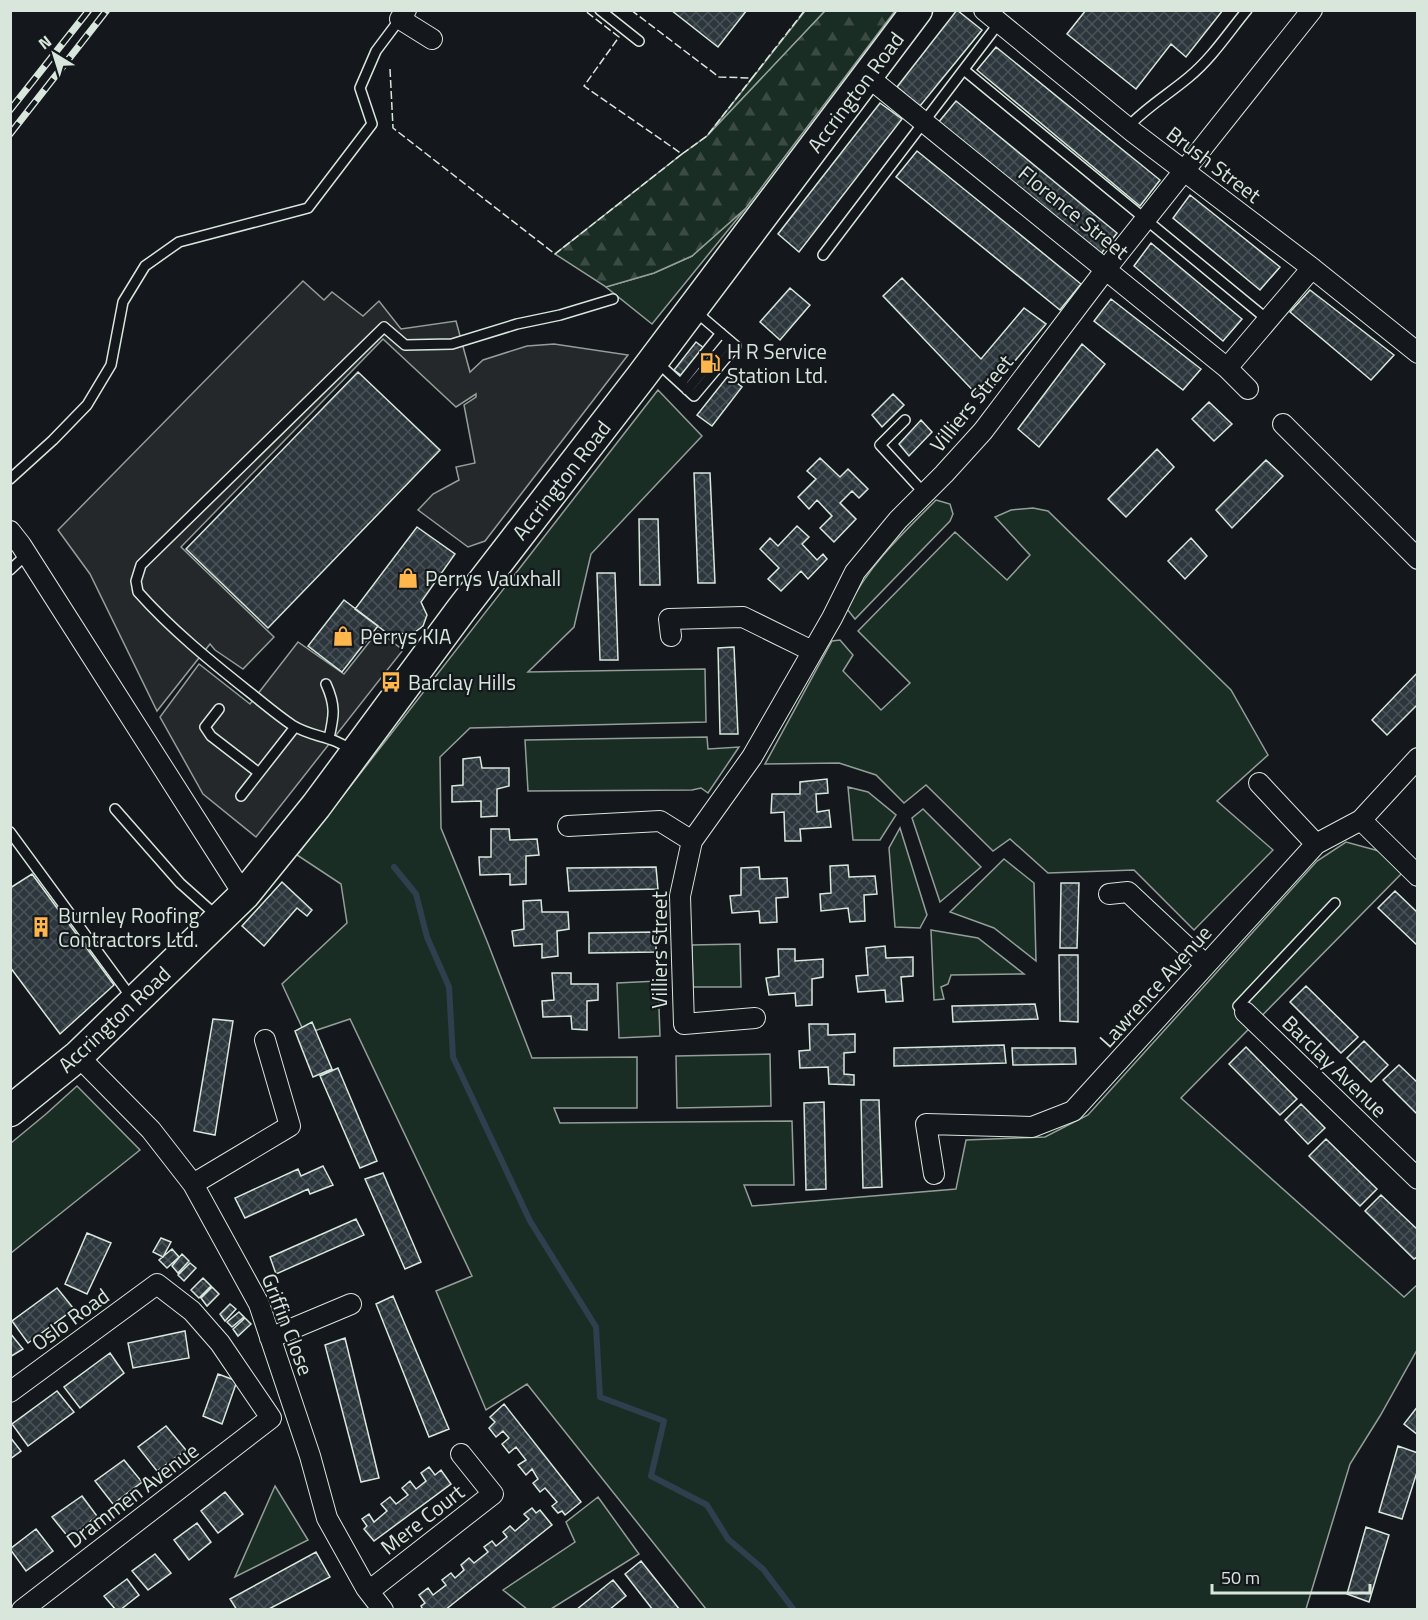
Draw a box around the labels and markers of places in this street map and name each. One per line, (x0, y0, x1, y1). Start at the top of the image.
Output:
place label: H R Service Station Ltd. (727, 335, 828, 391)
fuel station icon: H R Service Station Ltd. (698, 351, 722, 375)
place label: Perrys Vauxhall (425, 562, 561, 594)
shop icon: Perrys Vauxhall (396, 566, 420, 590)
place label: Perrys KIA (360, 620, 452, 652)
shop icon: Perrys KIA (331, 624, 355, 648)
place label: Barclay Hills (408, 666, 516, 698)
bus stop icon: Barclay Hills (379, 670, 403, 694)
place label: Burnley Roofing Contractors Ltd. (58, 899, 199, 955)
building icon: Burnley Roofing Contractors Ltd. (29, 915, 53, 939)

